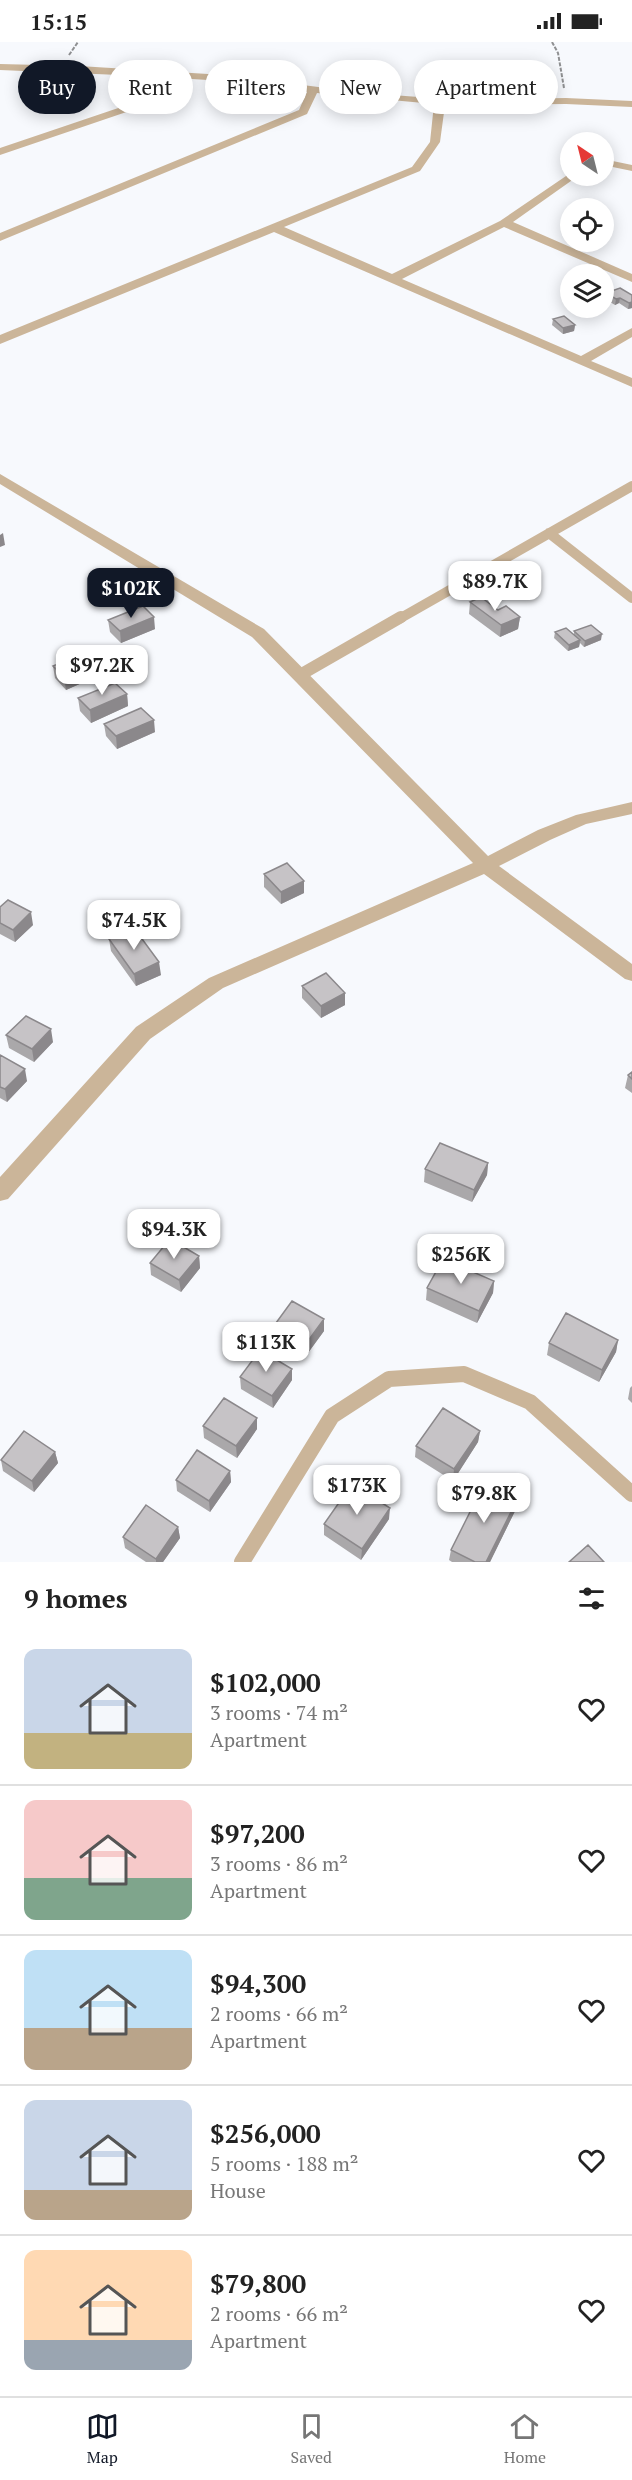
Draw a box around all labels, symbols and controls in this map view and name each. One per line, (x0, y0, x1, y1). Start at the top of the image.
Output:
text: 15:15 (30, 7, 87, 36)
chip: Buy (18, 60, 96, 114)
chip: Rent (108, 60, 193, 114)
chip: Filters (205, 60, 307, 114)
chip: New (319, 60, 402, 114)
chip: Apartment (414, 60, 558, 114)
north arrow (560, 132, 614, 186)
map controls (560, 132, 614, 318)
button: locate (560, 198, 614, 252)
button: layers (560, 264, 614, 318)
pin: $89.7K (446, 561, 544, 612)
text: $89.7K (462, 567, 528, 594)
pin: $102K (89, 568, 173, 619)
text: $102K (101, 574, 161, 601)
pin: $97.2K (53, 645, 151, 696)
text: $97.2K (70, 651, 134, 678)
pin: $74.5K (85, 900, 183, 951)
text: $74.5K (101, 906, 167, 933)
pin: $94.3K (125, 1209, 223, 1260)
text: $94.3K (141, 1215, 207, 1242)
pin: $256K (419, 1234, 503, 1285)
text: $256K (431, 1240, 491, 1267)
pin: $113K (224, 1322, 308, 1373)
text: $113K (236, 1328, 296, 1355)
pin: $173K (315, 1465, 399, 1516)
text: $173K (327, 1471, 387, 1498)
pin: $79.8K (435, 1473, 533, 1524)
text: $79.8K (451, 1479, 517, 1506)
text: 9 homes (24, 1581, 128, 1615)
icon: filters (575, 1582, 608, 1615)
text: $102,000 (210, 1665, 321, 1699)
icon: home (72, 1673, 144, 1745)
icon: heart (575, 1693, 608, 1726)
text: 3 rooms · 74 m² (210, 1699, 348, 1726)
text: Apartment (210, 1726, 307, 1753)
text: $97,200 (210, 1816, 305, 1850)
icon: home (72, 1824, 144, 1896)
icon: heart (575, 1844, 608, 1877)
text: 3 rooms · 86 m² (210, 1850, 348, 1877)
text: Apartment (210, 1877, 307, 1904)
text: $94,300 (210, 1966, 306, 2000)
icon: home (72, 1974, 144, 2046)
icon: heart (575, 1994, 608, 2027)
text: 2 rooms · 66 m² (210, 2000, 348, 2027)
text: Apartment (210, 2027, 307, 2054)
text: $256,000 (210, 2116, 321, 2150)
icon: home (72, 2124, 144, 2196)
icon: heart (575, 2144, 608, 2177)
text: 5 rooms · 188 m² (210, 2150, 358, 2177)
text: House (210, 2177, 266, 2204)
text: $79,800 (210, 2266, 306, 2300)
icon: home (72, 2274, 144, 2346)
icon: heart (575, 2294, 608, 2327)
text: 2 rooms · 66 m² (210, 2300, 348, 2327)
text: Apartment (210, 2327, 307, 2354)
tab: Map (86, 2410, 119, 2468)
tab: Saved (291, 2410, 332, 2468)
tab: Home (504, 2410, 546, 2468)

